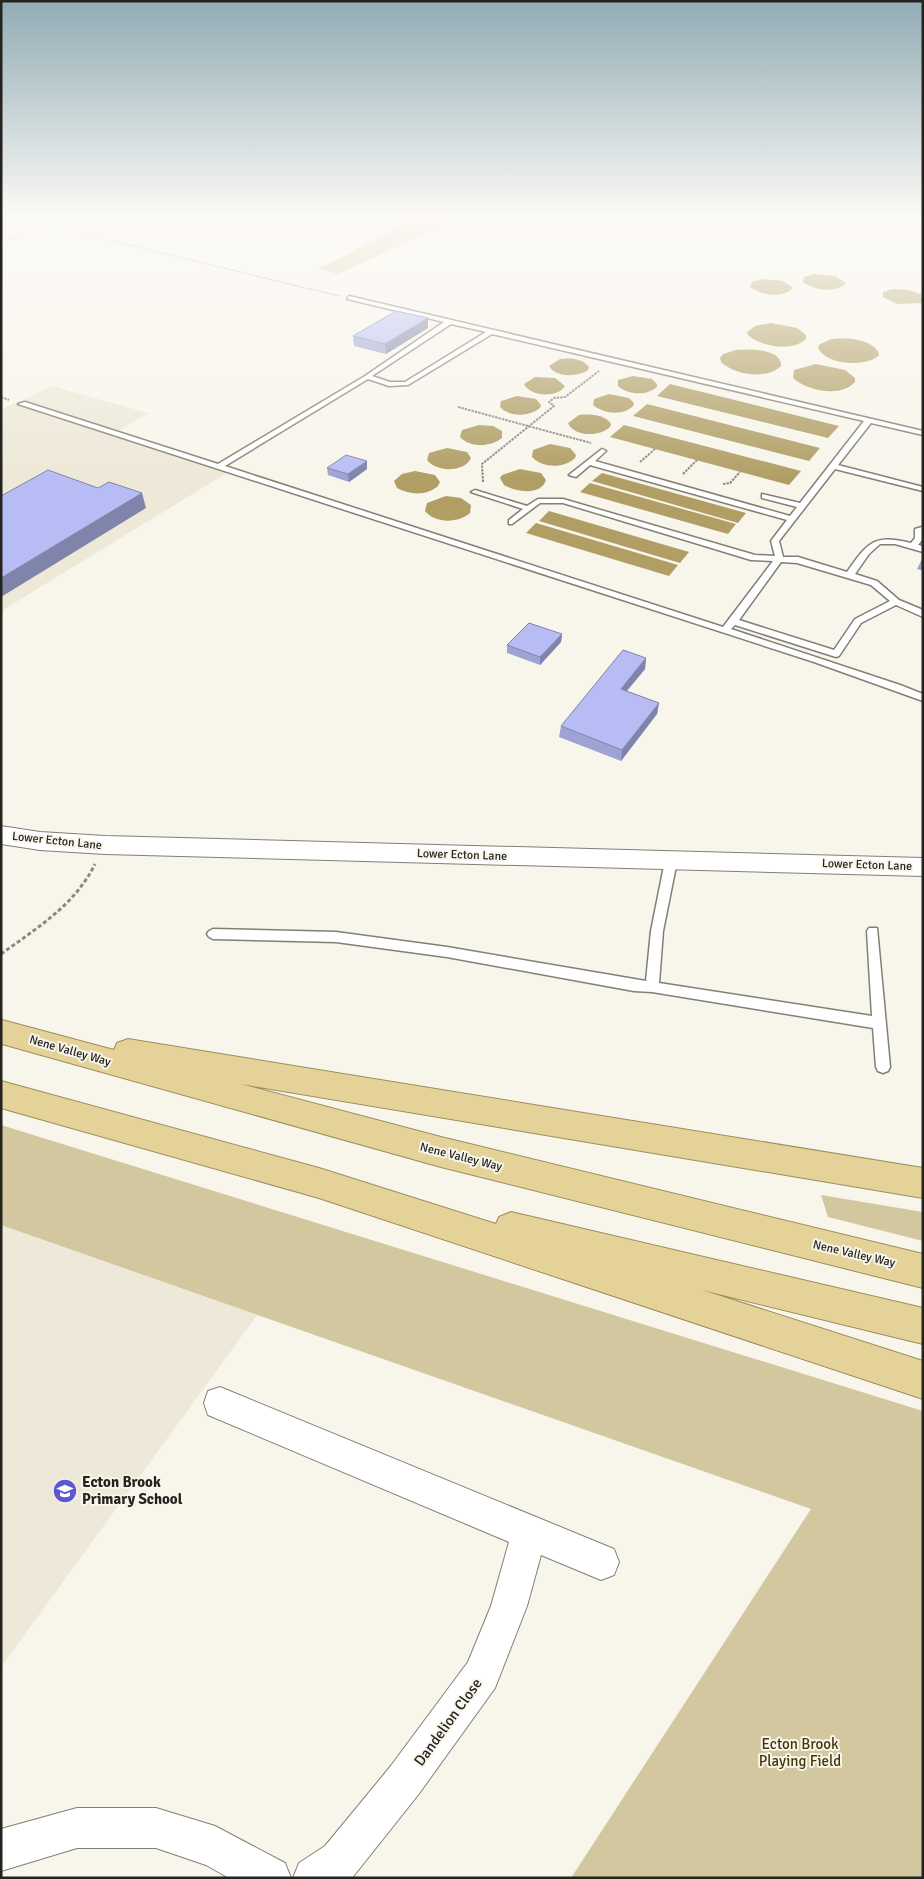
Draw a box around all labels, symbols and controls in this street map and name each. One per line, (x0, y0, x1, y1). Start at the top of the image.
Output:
street label: Lower Ecton Lane (11, 829, 103, 853)
street label: Lower Ecton Lane (417, 846, 507, 864)
street label: Lower Ecton Lane (822, 856, 912, 874)
street label: Nene Valley Way (28, 1032, 113, 1070)
street label: Nene Valley Way (418, 1140, 504, 1175)
street label: Nene Valley Way (811, 1237, 897, 1271)
place label: Ecton Brook Primary School (82, 1473, 183, 1508)
school or university icon: Ecton Brook Primary School (52, 1478, 78, 1504)
street label: Dandelion Close (410, 1675, 486, 1769)
park label: Ecton Brook Playing Field (759, 1735, 841, 1770)

